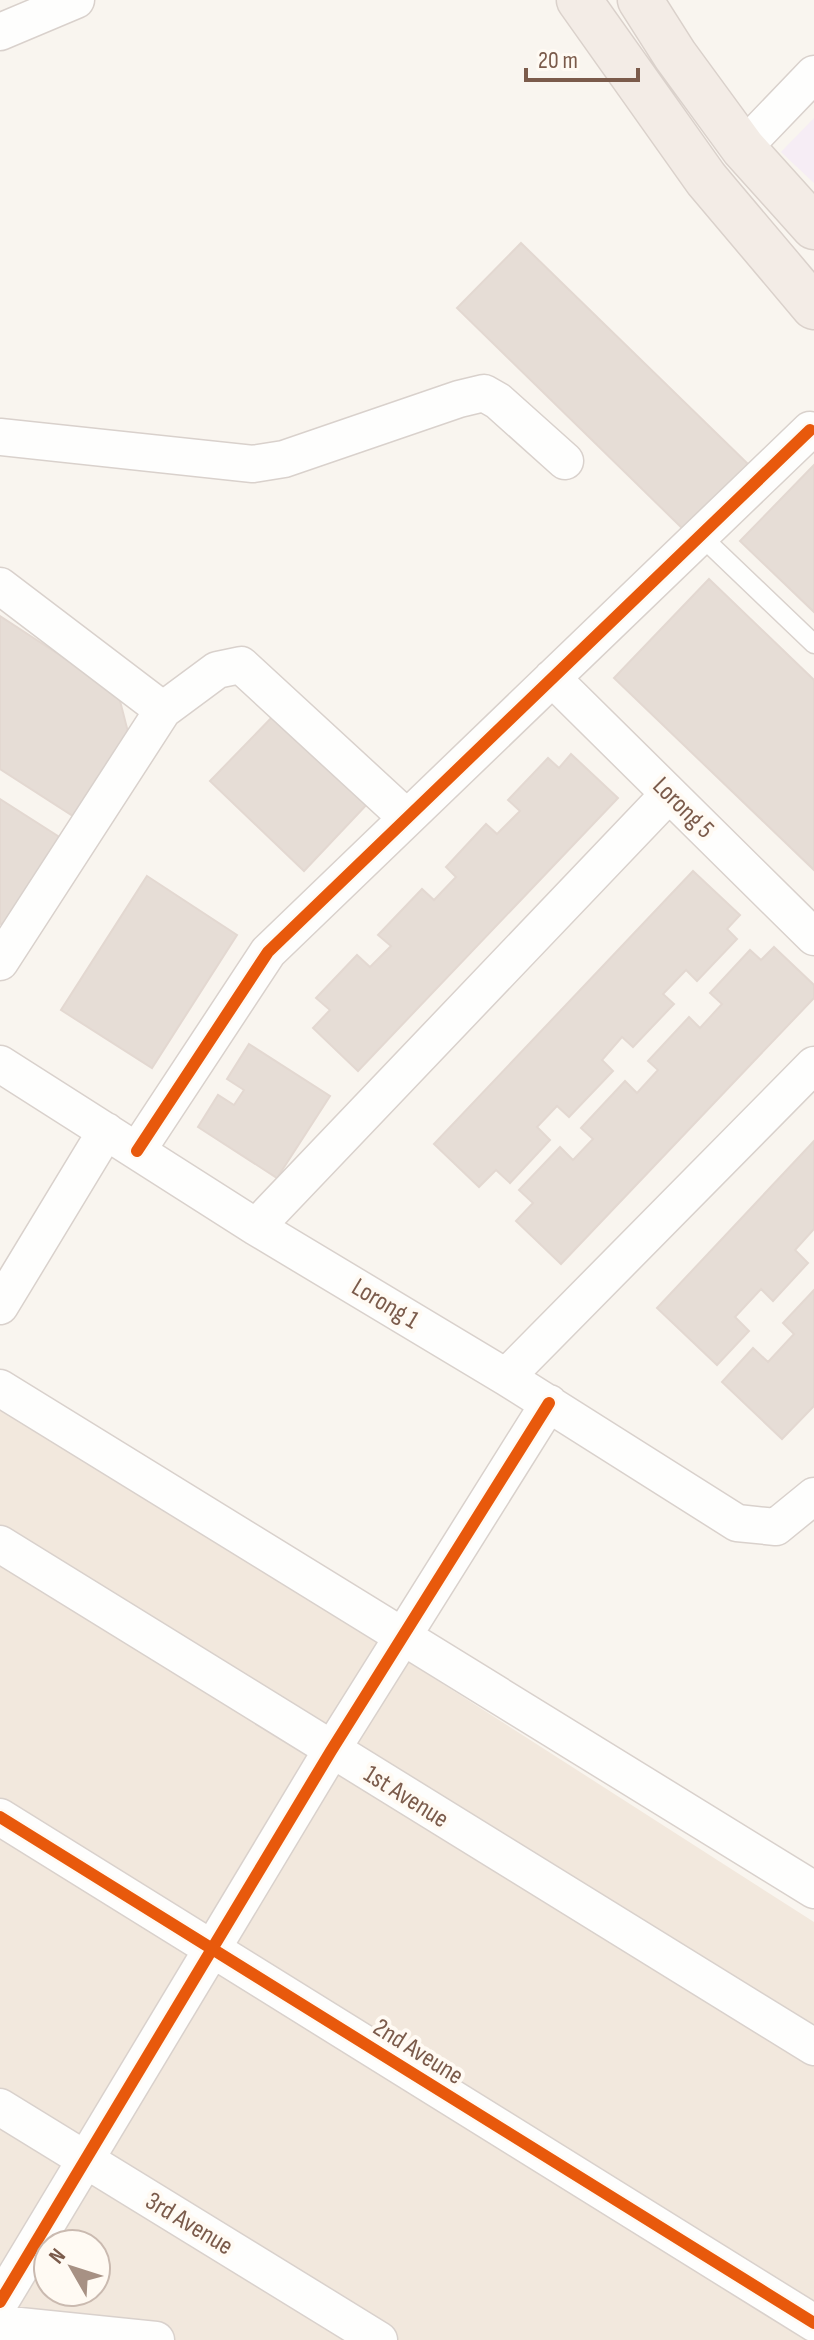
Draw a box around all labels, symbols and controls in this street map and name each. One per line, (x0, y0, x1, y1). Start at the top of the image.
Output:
scale bar (526, 32, 638, 82)
text: 20 m (538, 46, 578, 75)
street label: Lorong 5 (646, 771, 720, 845)
street label: Lorong 1 (346, 1272, 424, 1336)
street label: 1st Avenue (358, 1759, 454, 1835)
street label: 2nd Aveune (367, 2012, 469, 2092)
street label: 3rd Avenue (140, 2186, 238, 2262)
north arrow (32, 2228, 112, 2308)
text: N (43, 2243, 72, 2269)

